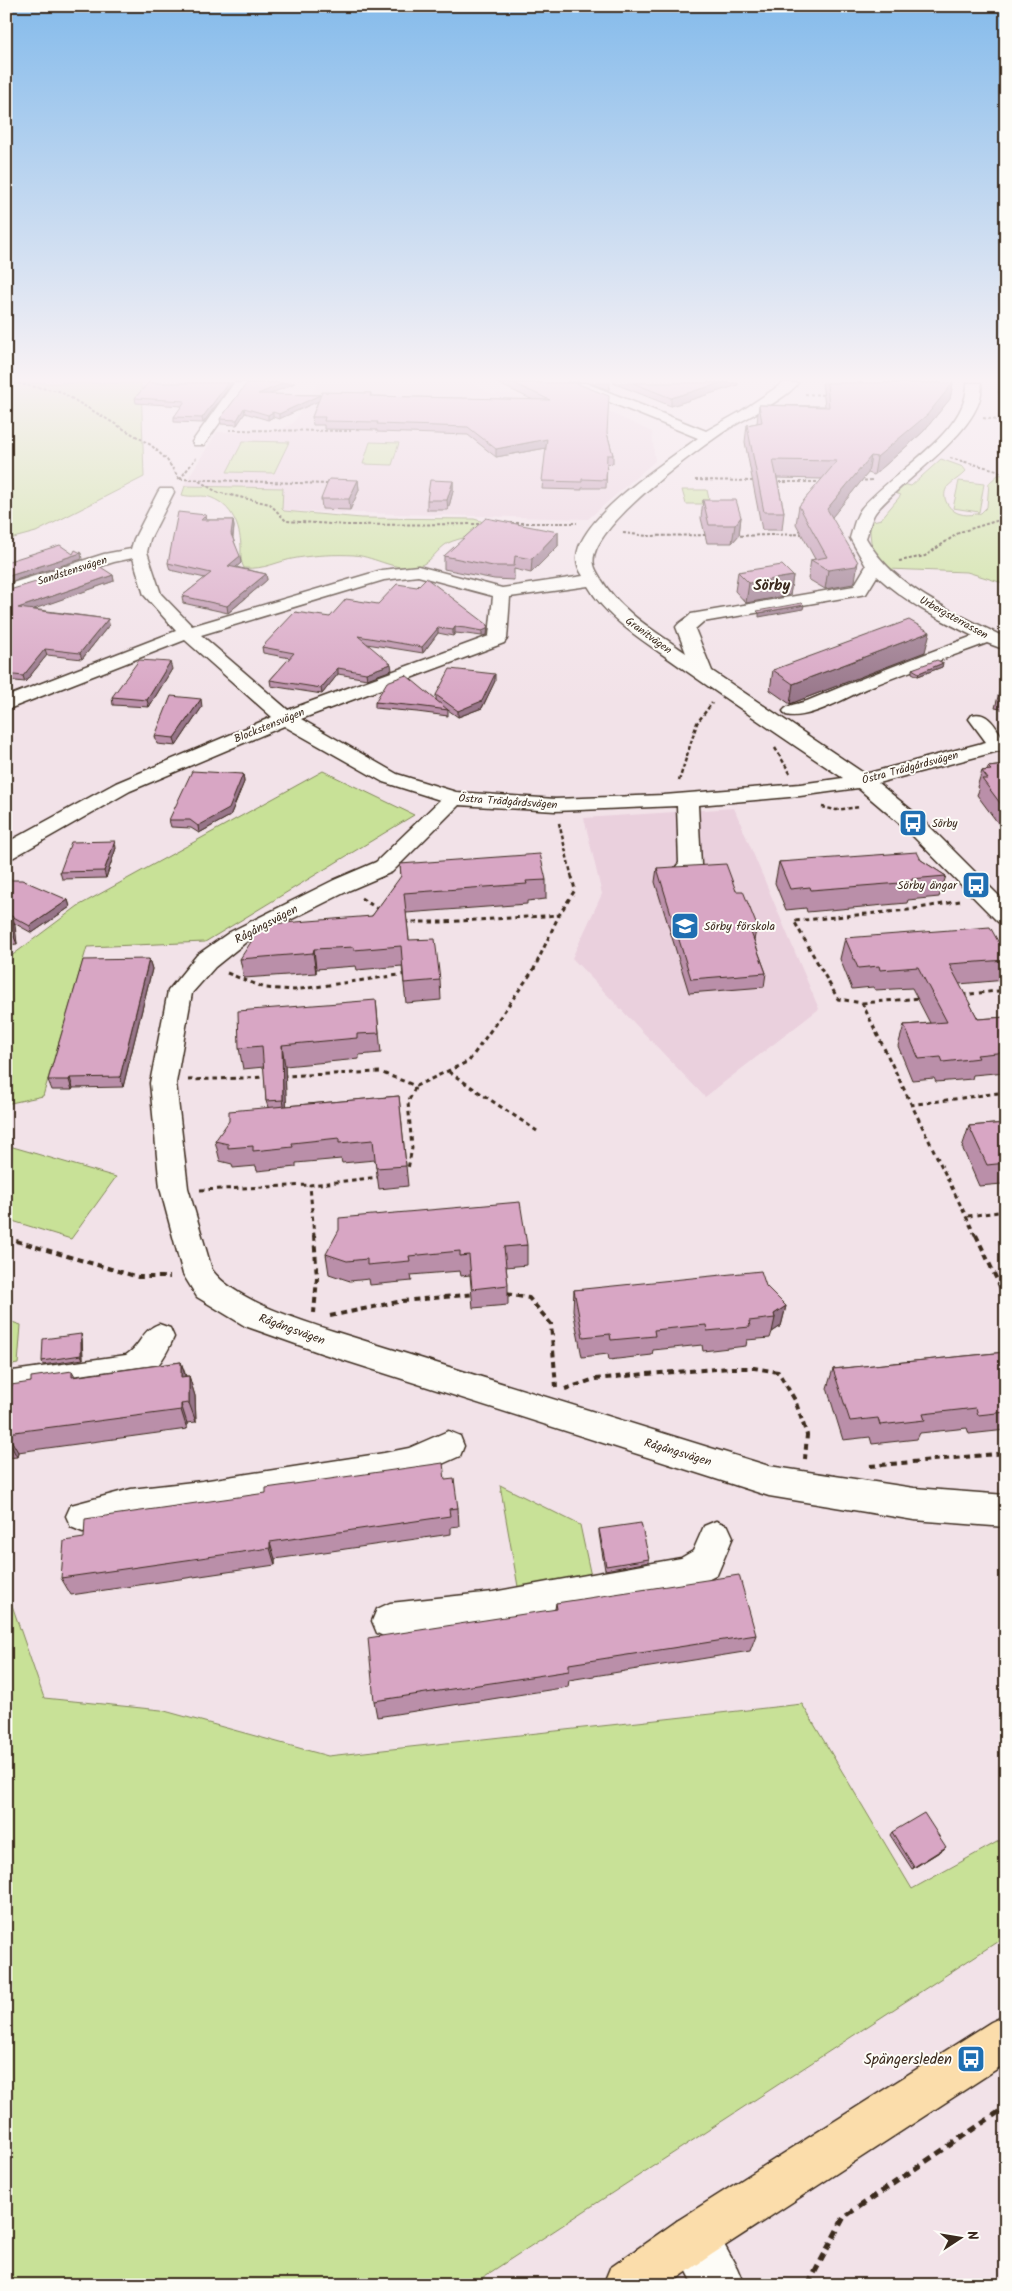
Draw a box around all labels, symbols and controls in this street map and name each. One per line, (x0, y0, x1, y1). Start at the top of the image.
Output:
street label: Sandstensvägen (35, 551, 110, 591)
district label: Sörby (754, 574, 791, 598)
street label: Urbergsterrassen (916, 591, 991, 644)
street label: Granitvägen (621, 613, 676, 659)
street label: Blockstensvägen (231, 703, 308, 748)
street label: Östra Trädgårdsvägen (860, 746, 961, 789)
street label: Östra Trädgårdsvägen (458, 790, 558, 814)
bus stop icon: Sörby (898, 808, 928, 838)
place label: Sörby (932, 815, 958, 833)
bus stop icon: Sörby ängar (961, 870, 991, 900)
place label: Sörby ängar (897, 876, 958, 895)
street label: Rågångsvägen (231, 900, 301, 949)
school or university icon: Sörby förskola (670, 911, 700, 941)
place label: Sörby förskola (704, 917, 776, 936)
street label: Rågångsvägen (256, 1309, 328, 1350)
street label: Rågångsvägen (642, 1433, 714, 1472)
bus stop icon: Spängersleden (956, 2044, 986, 2074)
place label: Spängersleden (864, 2048, 952, 2072)
north arrow (934, 2214, 984, 2264)
text: N (960, 2229, 983, 2242)

